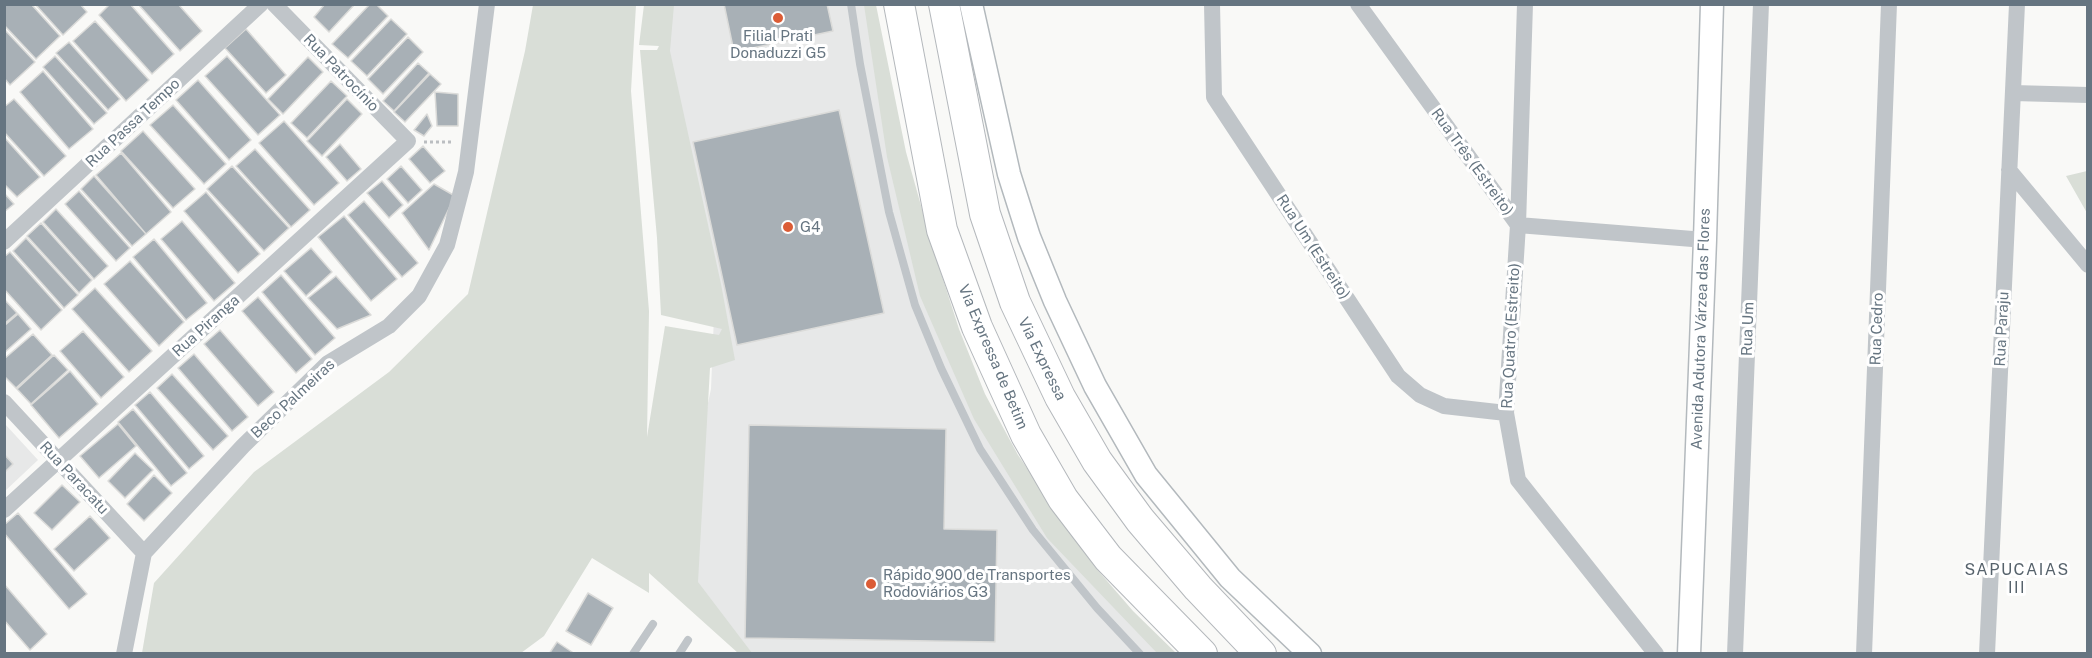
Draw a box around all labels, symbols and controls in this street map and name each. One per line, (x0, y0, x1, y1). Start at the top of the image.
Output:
marker: Filial Prati Donaduzzi G5 (771, 11, 785, 25)
place label: Filial Prati Donaduzzi G5 (730, 27, 826, 62)
street label: Rua Patrocínio (300, 31, 382, 115)
street label: Rua Passa Tempo (82, 75, 184, 171)
street label: Rua Três (Estreito) (1427, 105, 1517, 219)
street label: Rua Um (Estreito) (1272, 191, 1354, 303)
street label: Avenida Adutora Várzea das Flores (1688, 208, 1714, 450)
place label: G4 (800, 218, 820, 236)
marker: G4 (781, 220, 795, 234)
street label: Rua Quatro (Estreito) (1498, 263, 1524, 409)
street label: Via Expressa de Betim (954, 282, 1032, 432)
street label: Rua Piranga (169, 291, 243, 361)
street label: Rua Paraju (1991, 291, 2013, 367)
street label: Rua Cedro (1867, 292, 1887, 366)
street label: Rua Um (1738, 302, 1758, 356)
street label: Via Expressa (1014, 315, 1070, 403)
street label: Beco Palmeiras (247, 356, 339, 442)
street label: Rua Paracatu (36, 438, 112, 518)
district label: SAPUCAIAS III (1964, 560, 2070, 598)
place label: Rápido 900 de Transportes Rodoviários G3 (883, 566, 1070, 601)
marker: Rápido 900 de Transportes Rodoviários G3 (864, 577, 878, 591)

